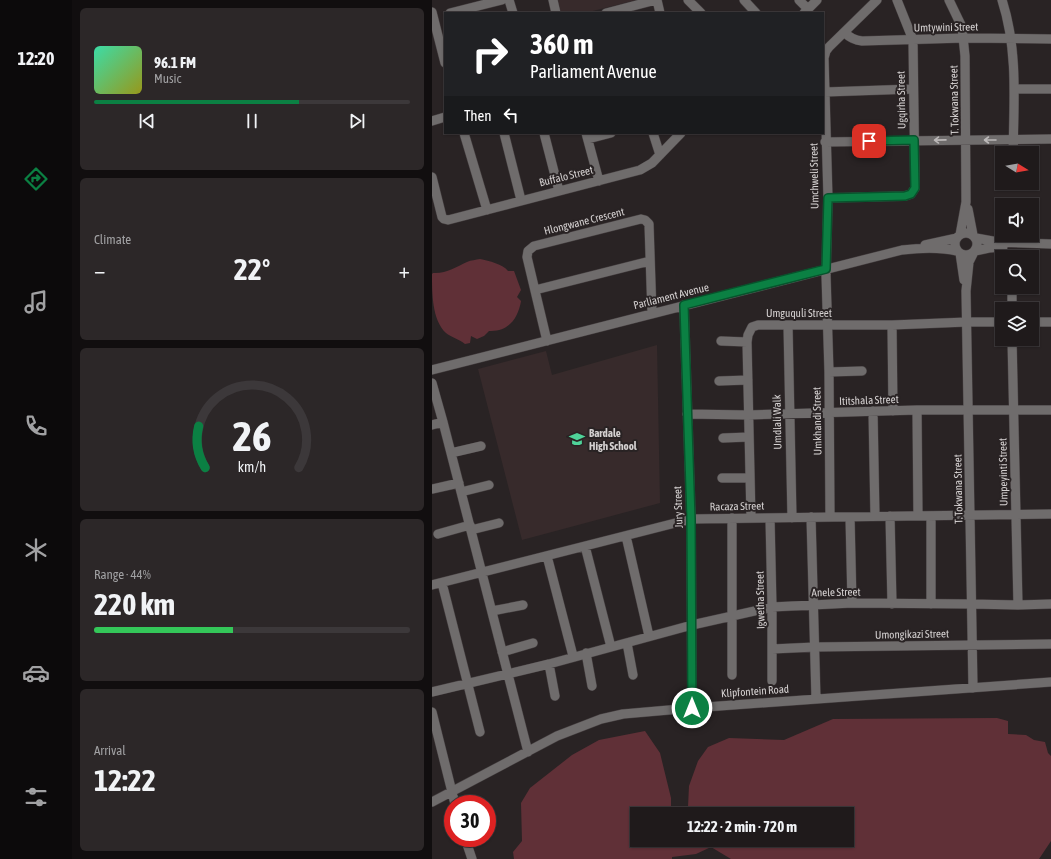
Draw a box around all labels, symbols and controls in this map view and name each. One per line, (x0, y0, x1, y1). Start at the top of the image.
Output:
street label: Umtywini Street (914, 20, 978, 34)
icon: right (464, 28, 516, 80)
text: 360 m (530, 28, 593, 60)
text: 12:20 (17, 48, 55, 69)
text: 96.1 FM (154, 54, 196, 71)
text: Parliament Avenue (530, 61, 657, 82)
street label: T. Tokwana Street (947, 65, 961, 135)
text: Music (154, 71, 181, 86)
street label: Ugqirha Street (894, 71, 908, 129)
icon: left (500, 104, 522, 126)
text: Then (464, 107, 492, 124)
icon: previous (136, 110, 158, 132)
icon: pause (241, 110, 263, 132)
icon: next (346, 110, 368, 132)
pin (852, 124, 886, 158)
icon: arrive (858, 130, 880, 152)
one-way arrow (934, 136, 947, 143)
one-way arrow (984, 136, 997, 143)
street label: Umchweli Street (807, 143, 821, 209)
north arrow (995, 146, 1039, 190)
map controls (995, 146, 1039, 346)
street label: Buffalo Street (538, 163, 594, 189)
icon: directions (22, 165, 50, 193)
button: sound (995, 198, 1039, 242)
street label: Hlongwane Crescent (543, 205, 625, 237)
text: Climate (94, 232, 131, 247)
button: search (995, 250, 1039, 294)
text: 22° (234, 252, 270, 286)
text: − (94, 257, 105, 283)
text: + (399, 257, 410, 283)
street label: Parliament Avenue (632, 281, 710, 311)
icon: music (22, 288, 50, 316)
button: layers (995, 302, 1039, 346)
street label: Umguquli Street (766, 307, 832, 319)
street label: Umkhandi Street (810, 387, 824, 455)
street label: Ititshala Street (839, 393, 899, 407)
street label: Umdlali Walk (771, 394, 783, 450)
text: 26 (232, 411, 272, 459)
icon: phone (22, 412, 50, 440)
place label: Bardale High School (589, 427, 638, 452)
school or university icon: Bardale High School (568, 430, 586, 448)
street label: Umpeyinti Street (996, 438, 1010, 506)
street label: T. Tokwana Street (951, 454, 965, 524)
text: km/h (238, 458, 266, 474)
street label: Jury Street (671, 486, 685, 528)
street label: Racaza Street (710, 500, 764, 512)
icon: climate (22, 536, 50, 564)
text: Range · 44% (94, 567, 151, 582)
street label: Igwetha Street (753, 571, 767, 629)
street label: Anele Street (811, 586, 861, 598)
text: 220 km (94, 587, 175, 621)
street label: Umongikazi Street (875, 627, 949, 641)
icon: car (22, 659, 50, 687)
street label: Klipfontein Road (721, 683, 789, 699)
position arrow (671, 687, 713, 729)
text: Arrival (94, 743, 126, 758)
text: 12:22 (94, 763, 156, 797)
icon: filters (22, 783, 50, 811)
speed limit sign: 30 (444, 795, 496, 847)
text: 12:22 · 2 min · 720 m (687, 818, 797, 835)

